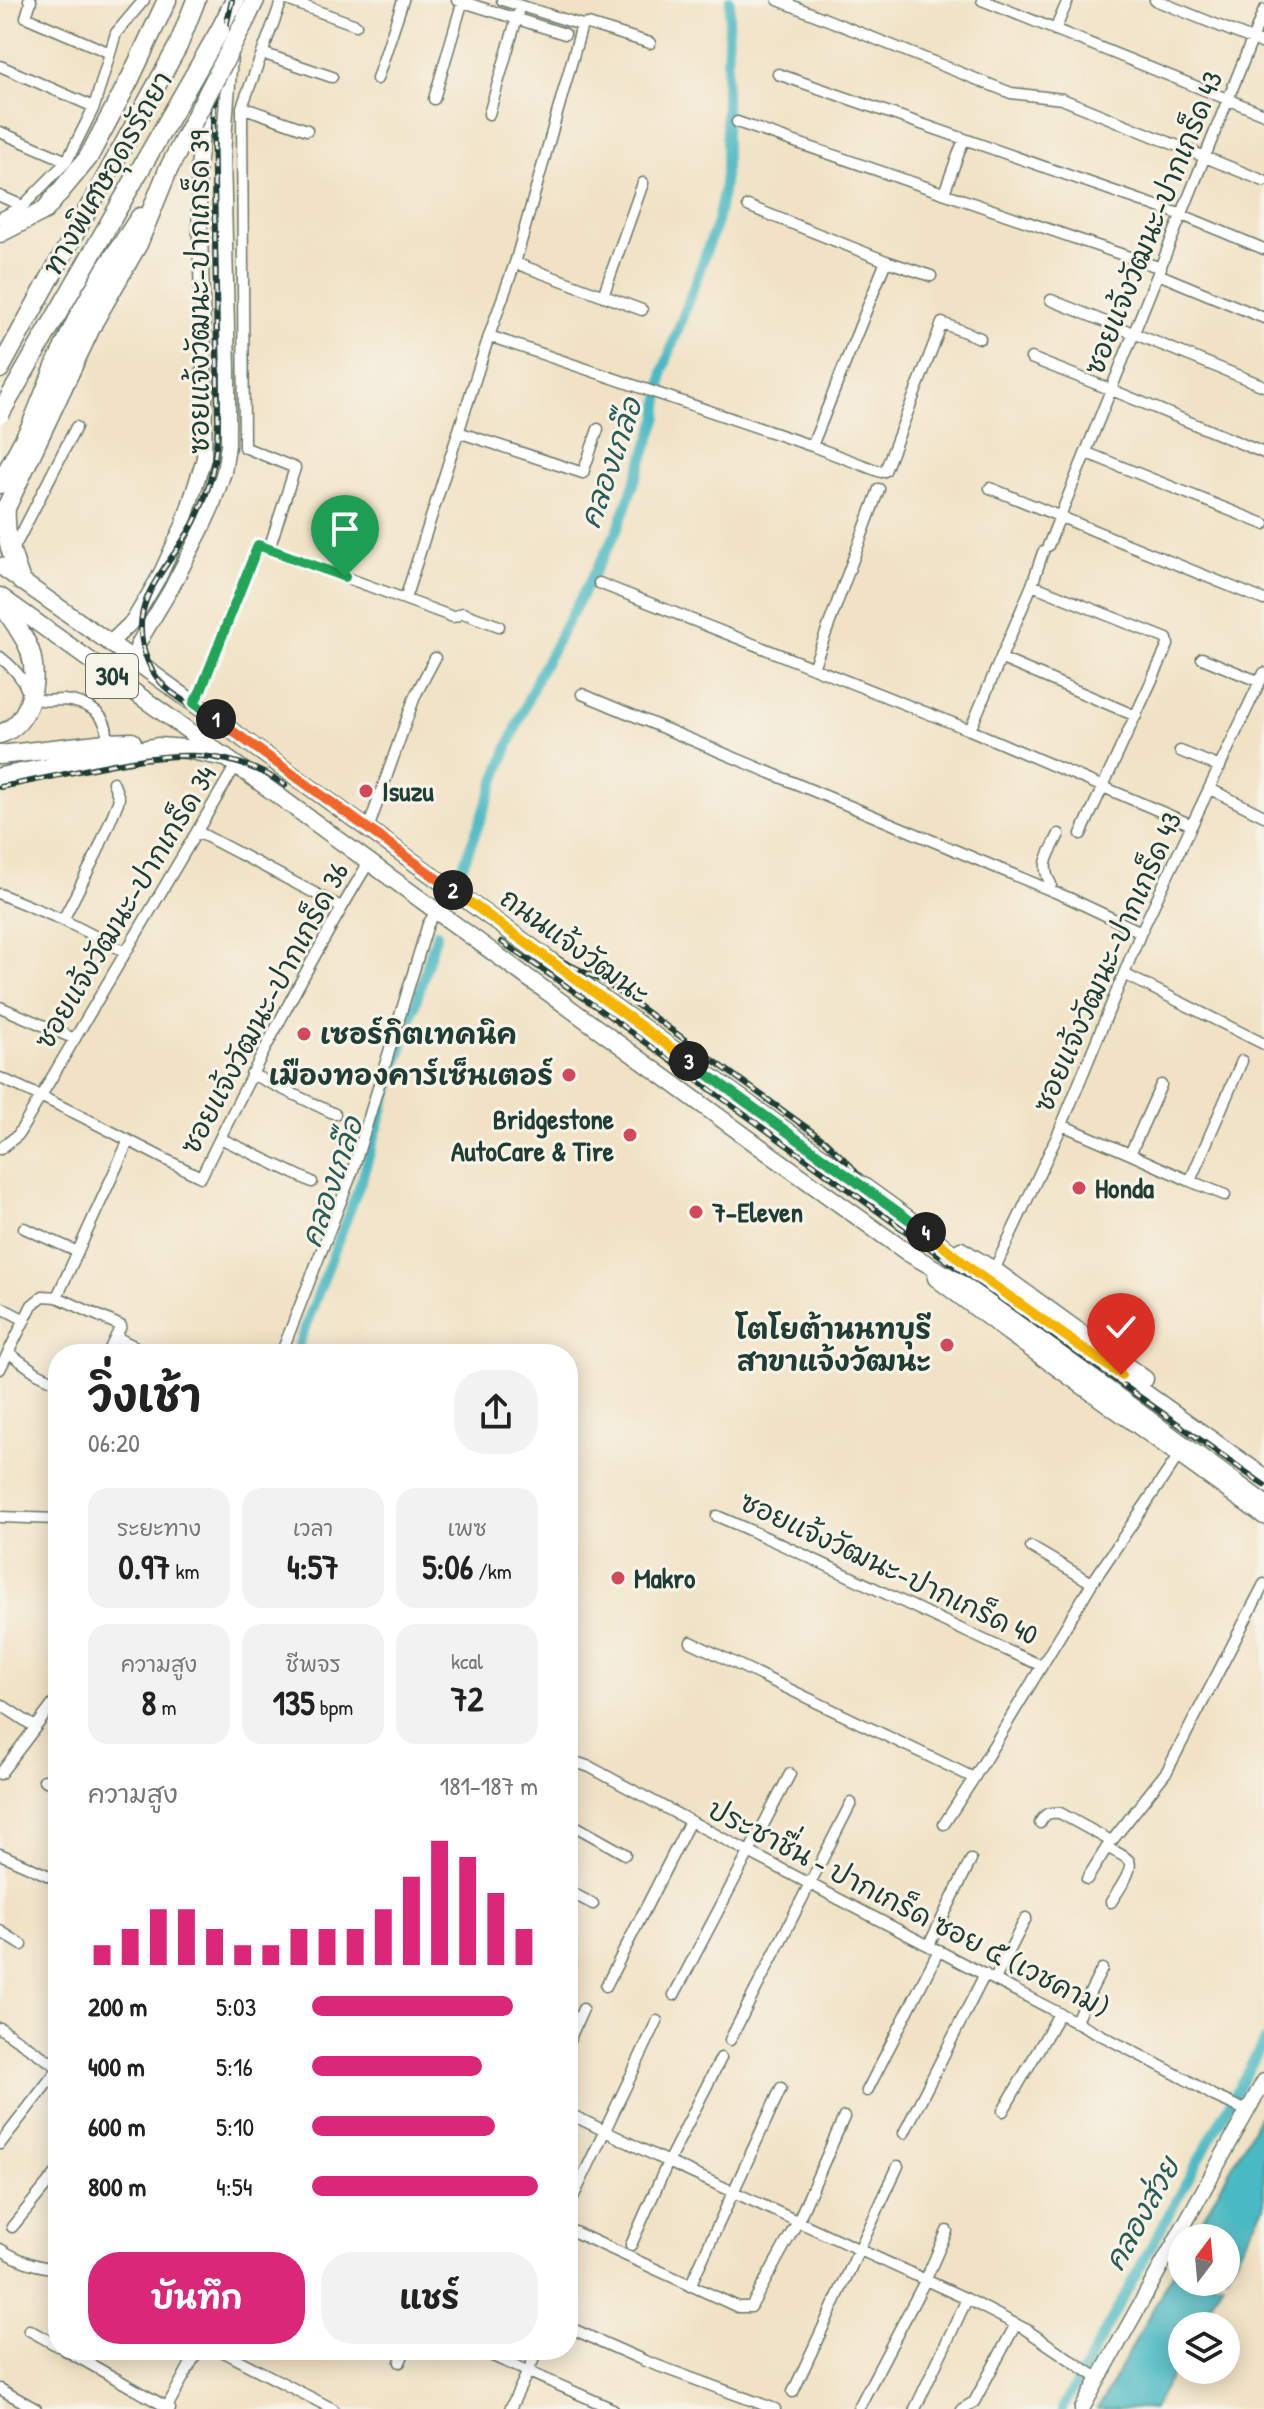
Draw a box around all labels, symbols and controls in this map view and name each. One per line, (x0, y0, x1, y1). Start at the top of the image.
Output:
street label: ทางพิเศษอุดรรัถยา (33, 64, 183, 283)
street label: ซอยแจ้งวัฒนะ-ปากเกร็ด 43 (1075, 66, 1231, 380)
street label: ซอยแจ้งวัฒนะ-ปากเกร็ด 39 (180, 130, 218, 454)
water label: คลองเกลือ (569, 391, 651, 533)
pin (311, 495, 379, 577)
icon: arrive (323, 507, 367, 551)
road number: 304 (86, 654, 138, 698)
pin: 1 (196, 699, 236, 739)
text: 1 (212, 704, 220, 734)
street label: ซอยแจ้งวัฒนะ-ปากเกร็ด 34 (25, 758, 225, 1056)
place label: Isuzu (382, 772, 435, 810)
marker: Isuzu (357, 782, 375, 800)
street label: ซอยแจ้งวัฒนะ-ปากเกร็ด 43 (1024, 806, 1190, 1118)
street label: ซอยแจ้งวัฒนะ-ปากเกร็ด 36 (171, 856, 357, 1160)
pin: 2 (433, 870, 473, 910)
text: 2 (448, 875, 458, 905)
street label: ถนนแจ้งวัฒนะ (493, 879, 657, 1013)
place label: เซอร์กิตเทคนิค (320, 1015, 517, 1053)
marker: เซอร์กิตเทคนิค (295, 1025, 313, 1043)
pin: 3 (669, 1041, 709, 1081)
text: 3 (684, 1046, 694, 1076)
place label: เมืองทองคาร์เซ็นเตอร์ (269, 1056, 554, 1094)
marker: เมืองทองคาร์เซ็นเตอร์ (560, 1066, 578, 1084)
place label: Bridgestone AutoCare & Tire (451, 1100, 615, 1170)
water label: คลองเกลือ (290, 1110, 372, 1252)
marker: Bridgestone AutoCare & Tire (621, 1126, 639, 1144)
place label: Honda (1095, 1169, 1154, 1207)
marker: Honda (1070, 1179, 1088, 1197)
place label: 7-Eleven (711, 1193, 803, 1231)
marker: 7-Eleven (687, 1203, 705, 1221)
pin: 4 (906, 1212, 946, 1252)
text: 4 (922, 1217, 930, 1247)
pin (1087, 1293, 1155, 1375)
icon: check (1099, 1305, 1143, 1349)
place label: โตโยต้านนทบุรี สาขาแจ้งวัฒนะ (735, 1310, 932, 1380)
marker: โตโยต้านนทบุรี สาขาแจ้งวัฒนะ (938, 1336, 956, 1354)
text: วิ่งเช้า (88, 1365, 201, 1425)
button: share (454, 1370, 538, 1454)
text: 06:20 (88, 1425, 140, 1460)
street label: ซอยแจ้งวัฒนะ-ปากเกร็ด 40 (734, 1482, 1044, 1654)
text: ระยะทาง (117, 1513, 201, 1543)
text: เวลา (293, 1513, 333, 1543)
text: เพซ (447, 1513, 487, 1543)
text: 0.97 (119, 1544, 170, 1590)
text: 4:57 (287, 1544, 339, 1590)
text: 5:06 (422, 1544, 473, 1590)
text: km (170, 1556, 199, 1586)
text: /km (473, 1556, 512, 1586)
place label: Makro (634, 1559, 696, 1597)
marker: Makro (609, 1569, 627, 1587)
text: kcal (451, 1646, 483, 1676)
text: ความสูง (121, 1649, 197, 1679)
text: ชีพจร (285, 1649, 341, 1679)
text: 72 (451, 1676, 483, 1722)
text: 8 (142, 1680, 156, 1726)
text: 135 (273, 1680, 315, 1726)
text: m (156, 1692, 176, 1722)
text: bpm (315, 1692, 353, 1722)
text: 181–187 m (440, 1768, 538, 1803)
text: ความสูง (88, 1776, 178, 1811)
street label: ประชาชื่น - ปากเกร็ด ซอย ๕ (เวชคาม) (702, 1784, 1119, 2026)
text: 200 m (88, 1989, 147, 2024)
text: 5:03 (216, 1989, 256, 2024)
text: 400 m (88, 2049, 145, 2084)
text: 5:16 (216, 2049, 253, 2084)
text: 600 m (88, 2109, 145, 2144)
text: 5:10 (216, 2109, 254, 2144)
water label: คลองส่วย (1094, 2148, 1190, 2277)
text: 800 m (88, 2169, 146, 2204)
text: 4:54 (216, 2169, 253, 2204)
north arrow (1168, 2224, 1240, 2296)
map controls (1168, 2224, 1240, 2384)
button: บันทึก (88, 2252, 305, 2344)
button: แชร์ (321, 2252, 538, 2344)
button: layers (1168, 2312, 1240, 2384)

